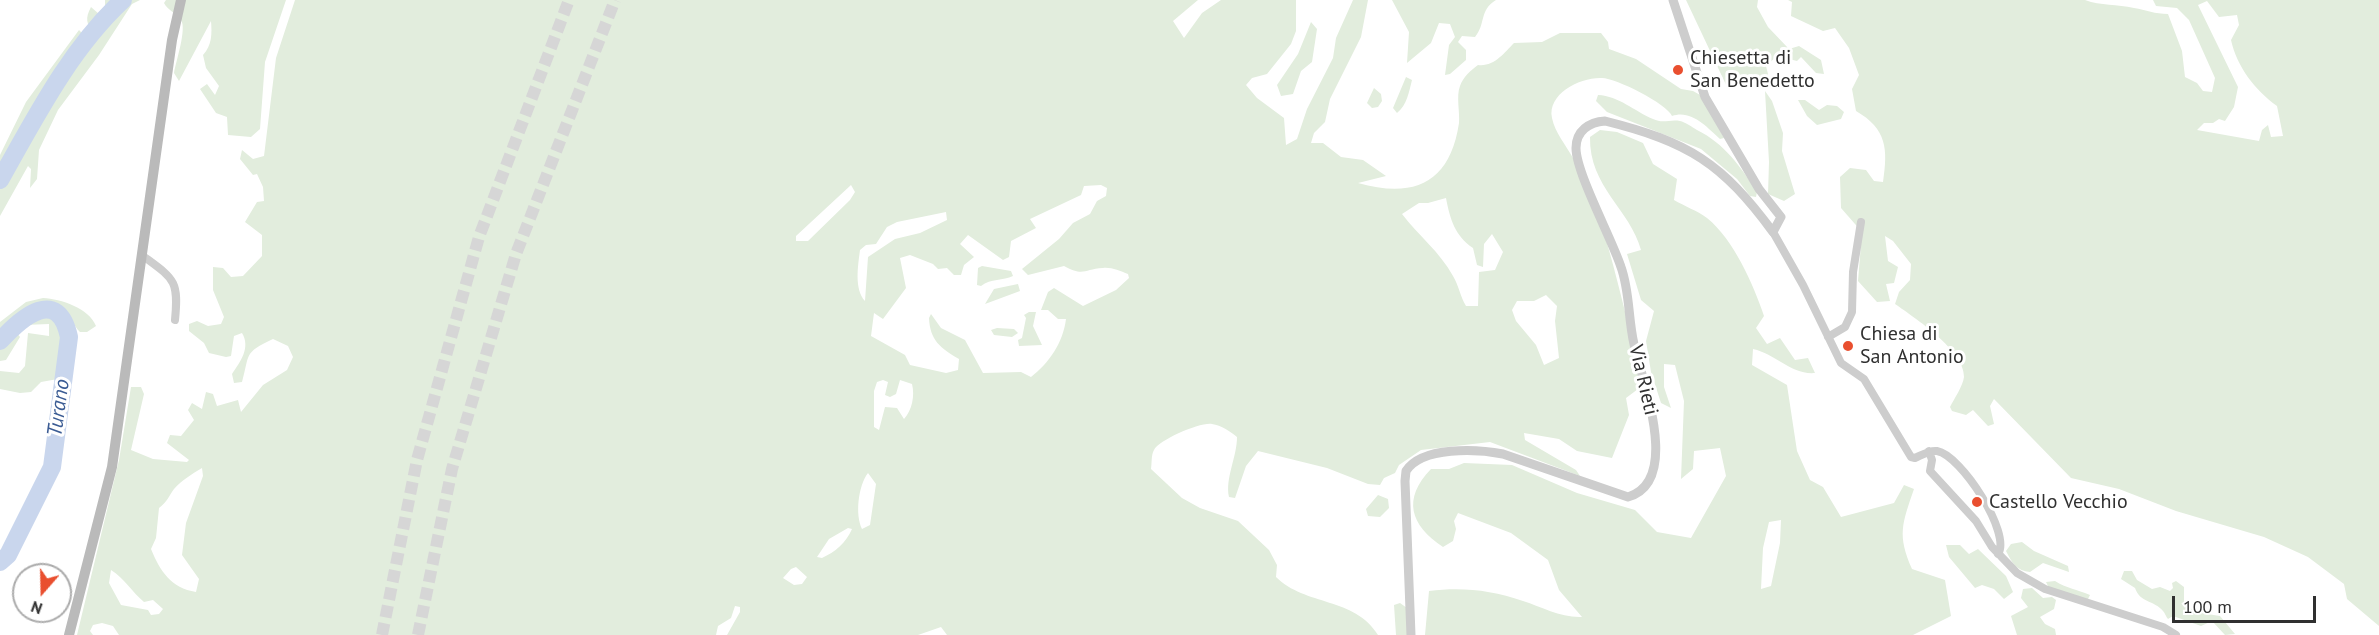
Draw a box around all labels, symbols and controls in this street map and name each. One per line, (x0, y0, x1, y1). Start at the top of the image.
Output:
place label: Chiesetta di San Benedetto (1690, 46, 1815, 93)
marker: Chiesetta di San Benedetto (1671, 63, 1685, 77)
place label: Chiesa di San Antonio (1860, 322, 1964, 369)
marker: Chiesa di San Antonio (1841, 339, 1855, 353)
street label: Via Rieti (1623, 342, 1663, 418)
water label: Turano (42, 377, 76, 439)
place label: Castello Vecchio (1989, 490, 2128, 514)
marker: Castello Vecchio (1970, 495, 1984, 509)
north arrow (12, 563, 72, 623)
scale bar (2175, 584, 2319, 622)
text: 100 m (2183, 595, 2232, 618)
text: N (28, 597, 45, 619)

